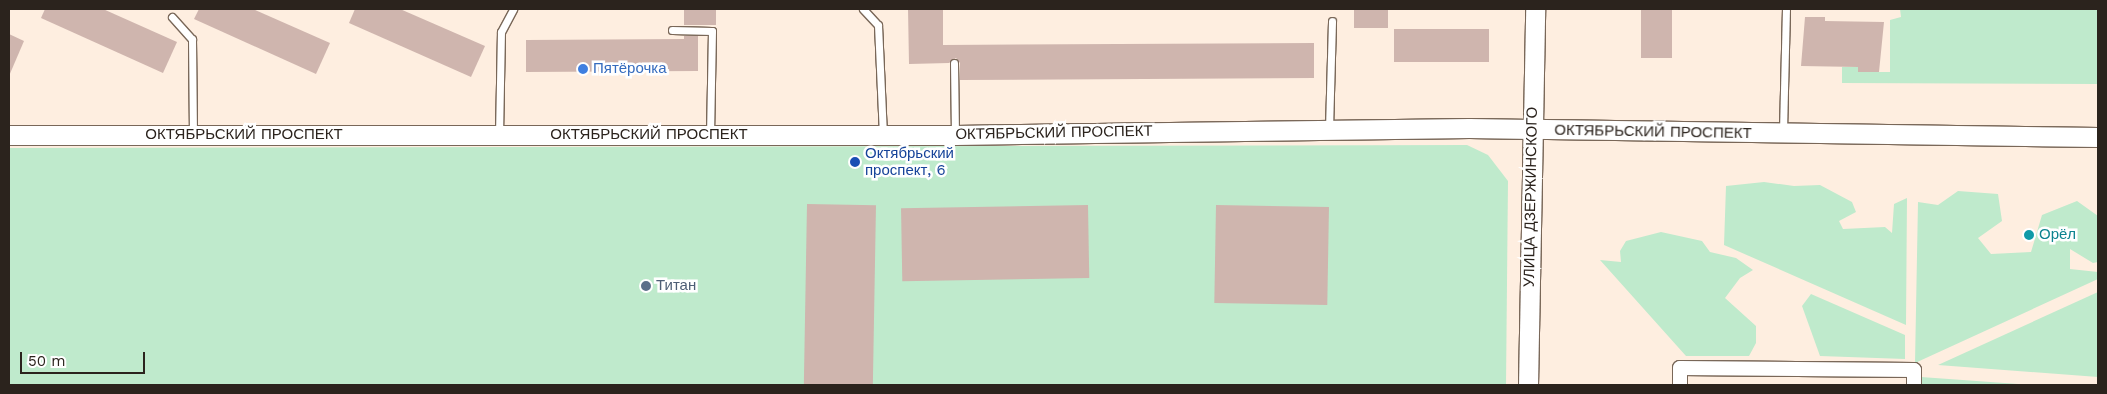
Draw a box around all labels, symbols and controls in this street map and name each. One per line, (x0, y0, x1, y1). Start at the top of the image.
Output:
place label: Пятёрочка (593, 60, 667, 78)
marker: Пятёрочка (577, 63, 589, 75)
street label: УЛИЦА ДЗЕРЖИНСКОГО (1520, 107, 1542, 287)
street label: ОКТЯБРЬСКИЙ ПРОСПЕКТ (1554, 121, 1752, 143)
street label: ОКТЯБРЬСКИЙ ПРОСПЕКТ (955, 122, 1153, 144)
street label: ОКТЯБРЬСКИЙ ПРОСПЕКТ (145, 126, 343, 144)
street label: ОКТЯБРЬСКИЙ ПРОСПЕКТ (550, 126, 748, 144)
place label: Октябрьский проспект, 6 (865, 144, 954, 179)
marker: Октябрьский проспект, 6 (849, 156, 861, 168)
place label: Орёл (2039, 226, 2076, 244)
marker: Орёл (2023, 229, 2035, 241)
place label: Титан (656, 277, 696, 295)
marker: Титан (640, 280, 652, 292)
scale bar (22, 342, 148, 374)
text: 50 m (28, 352, 65, 370)

